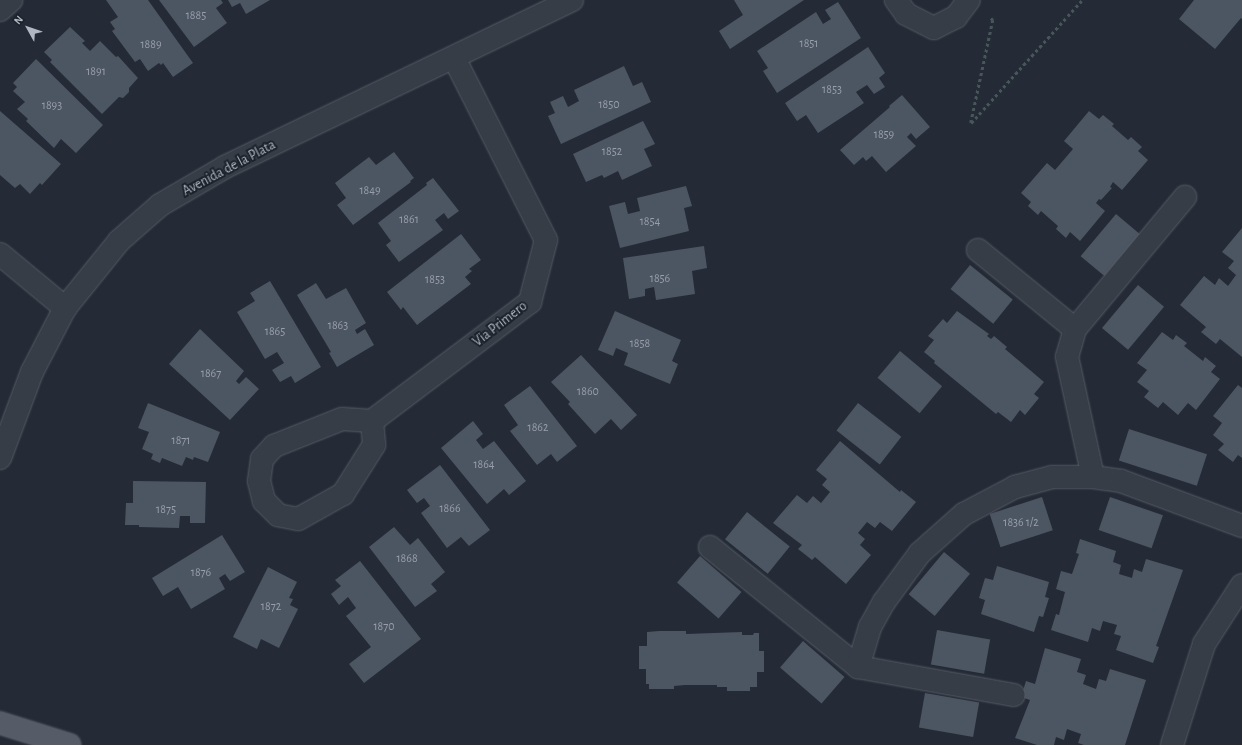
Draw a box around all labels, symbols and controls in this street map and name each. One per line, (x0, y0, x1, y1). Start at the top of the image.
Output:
north arrow (8, 8, 48, 48)
house number: 1885 (186, 9, 206, 23)
text: N (12, 13, 25, 26)
house number: 1851 (800, 37, 818, 51)
house number: 1889 (140, 38, 162, 52)
house number: 1891 (86, 65, 106, 79)
house number: 1853 (822, 83, 842, 97)
house number: 1850 (598, 98, 620, 112)
house number: 1893 (42, 99, 62, 113)
house number: 1859 (874, 128, 894, 142)
street label: Avenida de la Plata (180, 136, 278, 200)
house number: 1852 (602, 145, 622, 159)
house number: 1849 (359, 184, 381, 198)
house number: 1861 (399, 213, 419, 227)
house number: 1854 (640, 215, 660, 229)
house number: 1856 (650, 272, 670, 286)
house number: 1853 (425, 273, 445, 287)
street label: Via Primero (470, 298, 530, 350)
house number: 1863 (328, 319, 348, 333)
house number: 1865 (265, 325, 285, 339)
house number: 1858 (630, 337, 650, 351)
house number: 1867 (201, 367, 221, 381)
house number: 1860 (577, 385, 599, 399)
house number: 1862 (528, 421, 548, 435)
house number: 1871 (172, 434, 190, 448)
house number: 1864 (473, 458, 495, 472)
house number: 1866 (439, 502, 461, 516)
house number: 1875 (156, 503, 176, 517)
house number: 1836 1/2 (1003, 516, 1039, 530)
house number: 1868 (396, 552, 418, 566)
house number: 1876 (191, 566, 211, 580)
house number: 1872 (261, 600, 281, 614)
house number: 1870 (373, 620, 395, 634)

